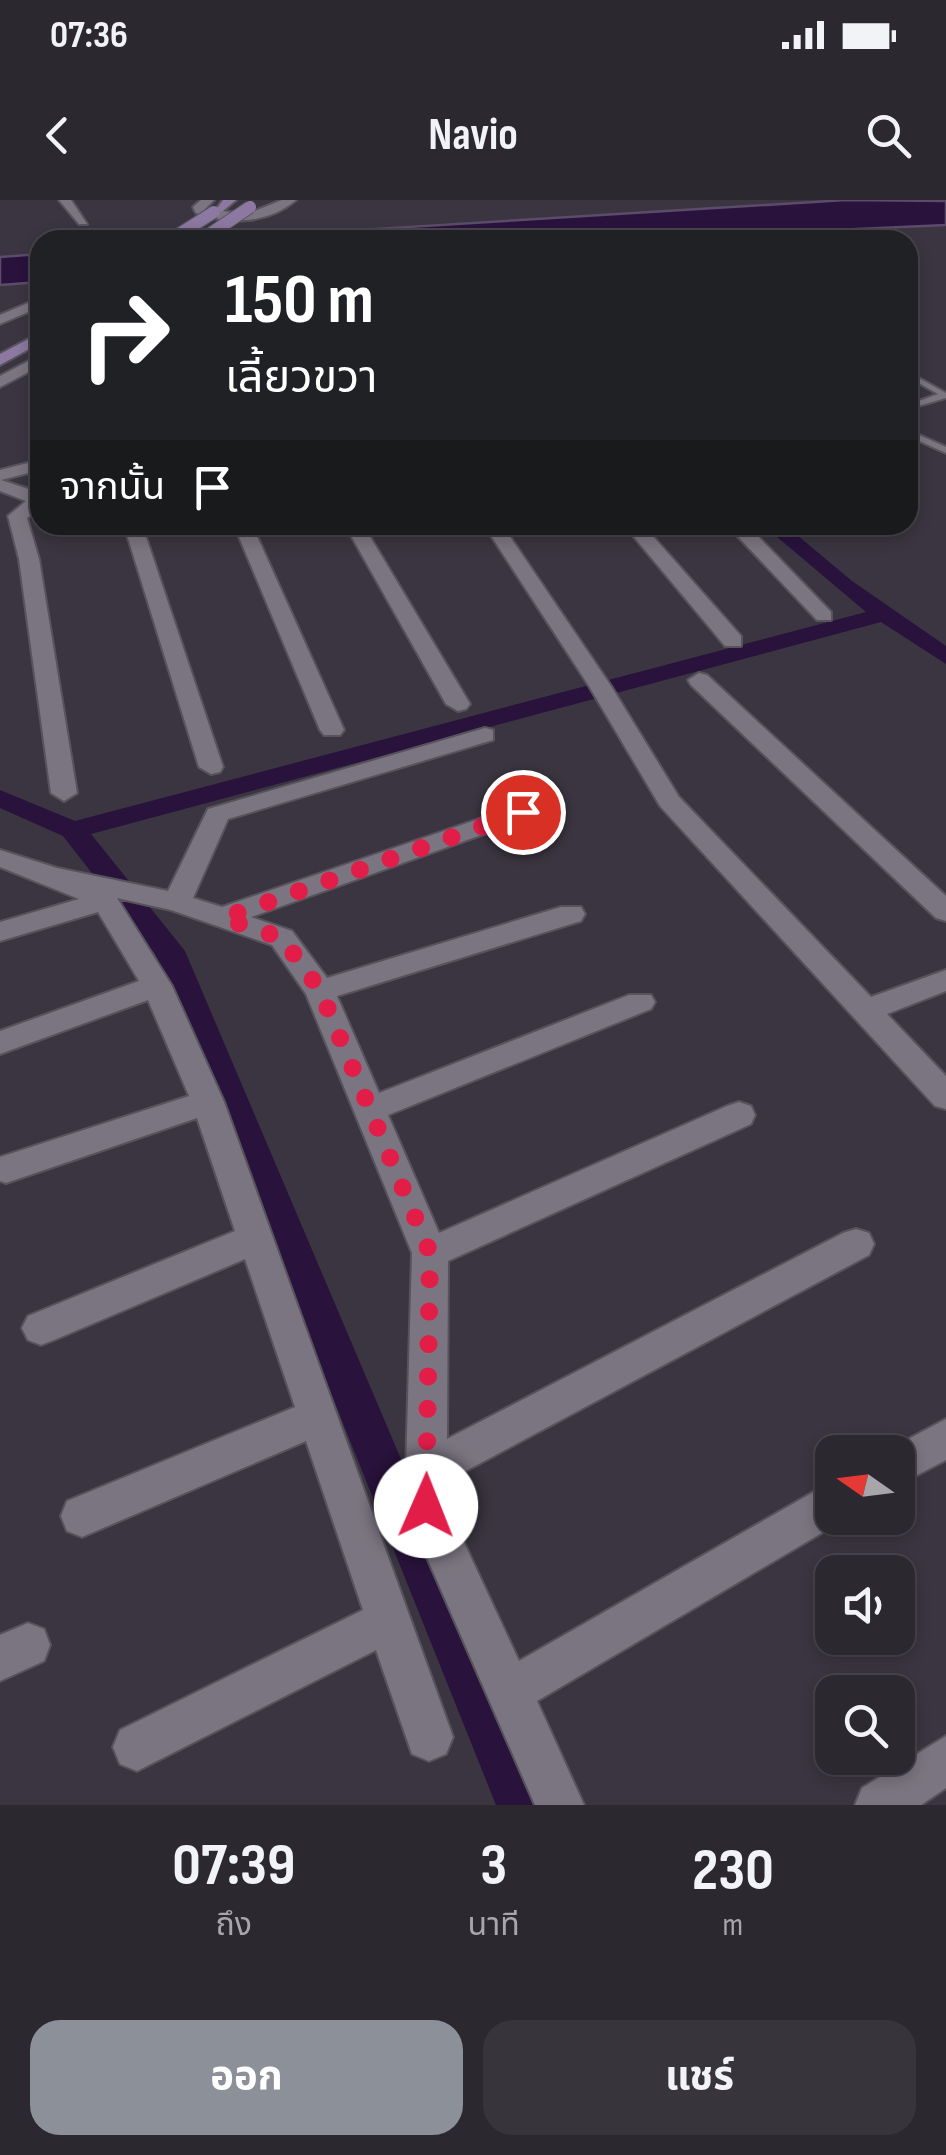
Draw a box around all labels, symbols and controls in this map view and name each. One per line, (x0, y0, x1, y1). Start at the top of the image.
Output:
text: 07:36 (50, 13, 128, 58)
icon: back (30, 108, 85, 163)
text: Navio (428, 108, 518, 163)
icon: search (861, 108, 916, 163)
text: 150 m (225, 259, 374, 343)
icon: right (60, 270, 190, 400)
text: เลี้ยวขวา (225, 351, 377, 406)
icon: arrive (185, 460, 240, 515)
text: จากนั้น (60, 465, 165, 510)
pin (481, 770, 566, 855)
icon: arrive (496, 785, 551, 840)
north arrow (815, 1435, 915, 1535)
map controls (815, 1435, 915, 1775)
position arrow (374, 1454, 478, 1558)
button: sound (815, 1555, 915, 1655)
button: search (815, 1675, 915, 1775)
text: 07:39 (172, 1830, 295, 1902)
text: 3 (480, 1830, 507, 1902)
text: 230 (692, 1835, 774, 1907)
text: ถึง (216, 1906, 252, 1945)
text: นาที (468, 1906, 520, 1945)
text: m (723, 1906, 743, 1945)
button: ออก (30, 2020, 463, 2135)
button: แชร์ (483, 2020, 916, 2135)

